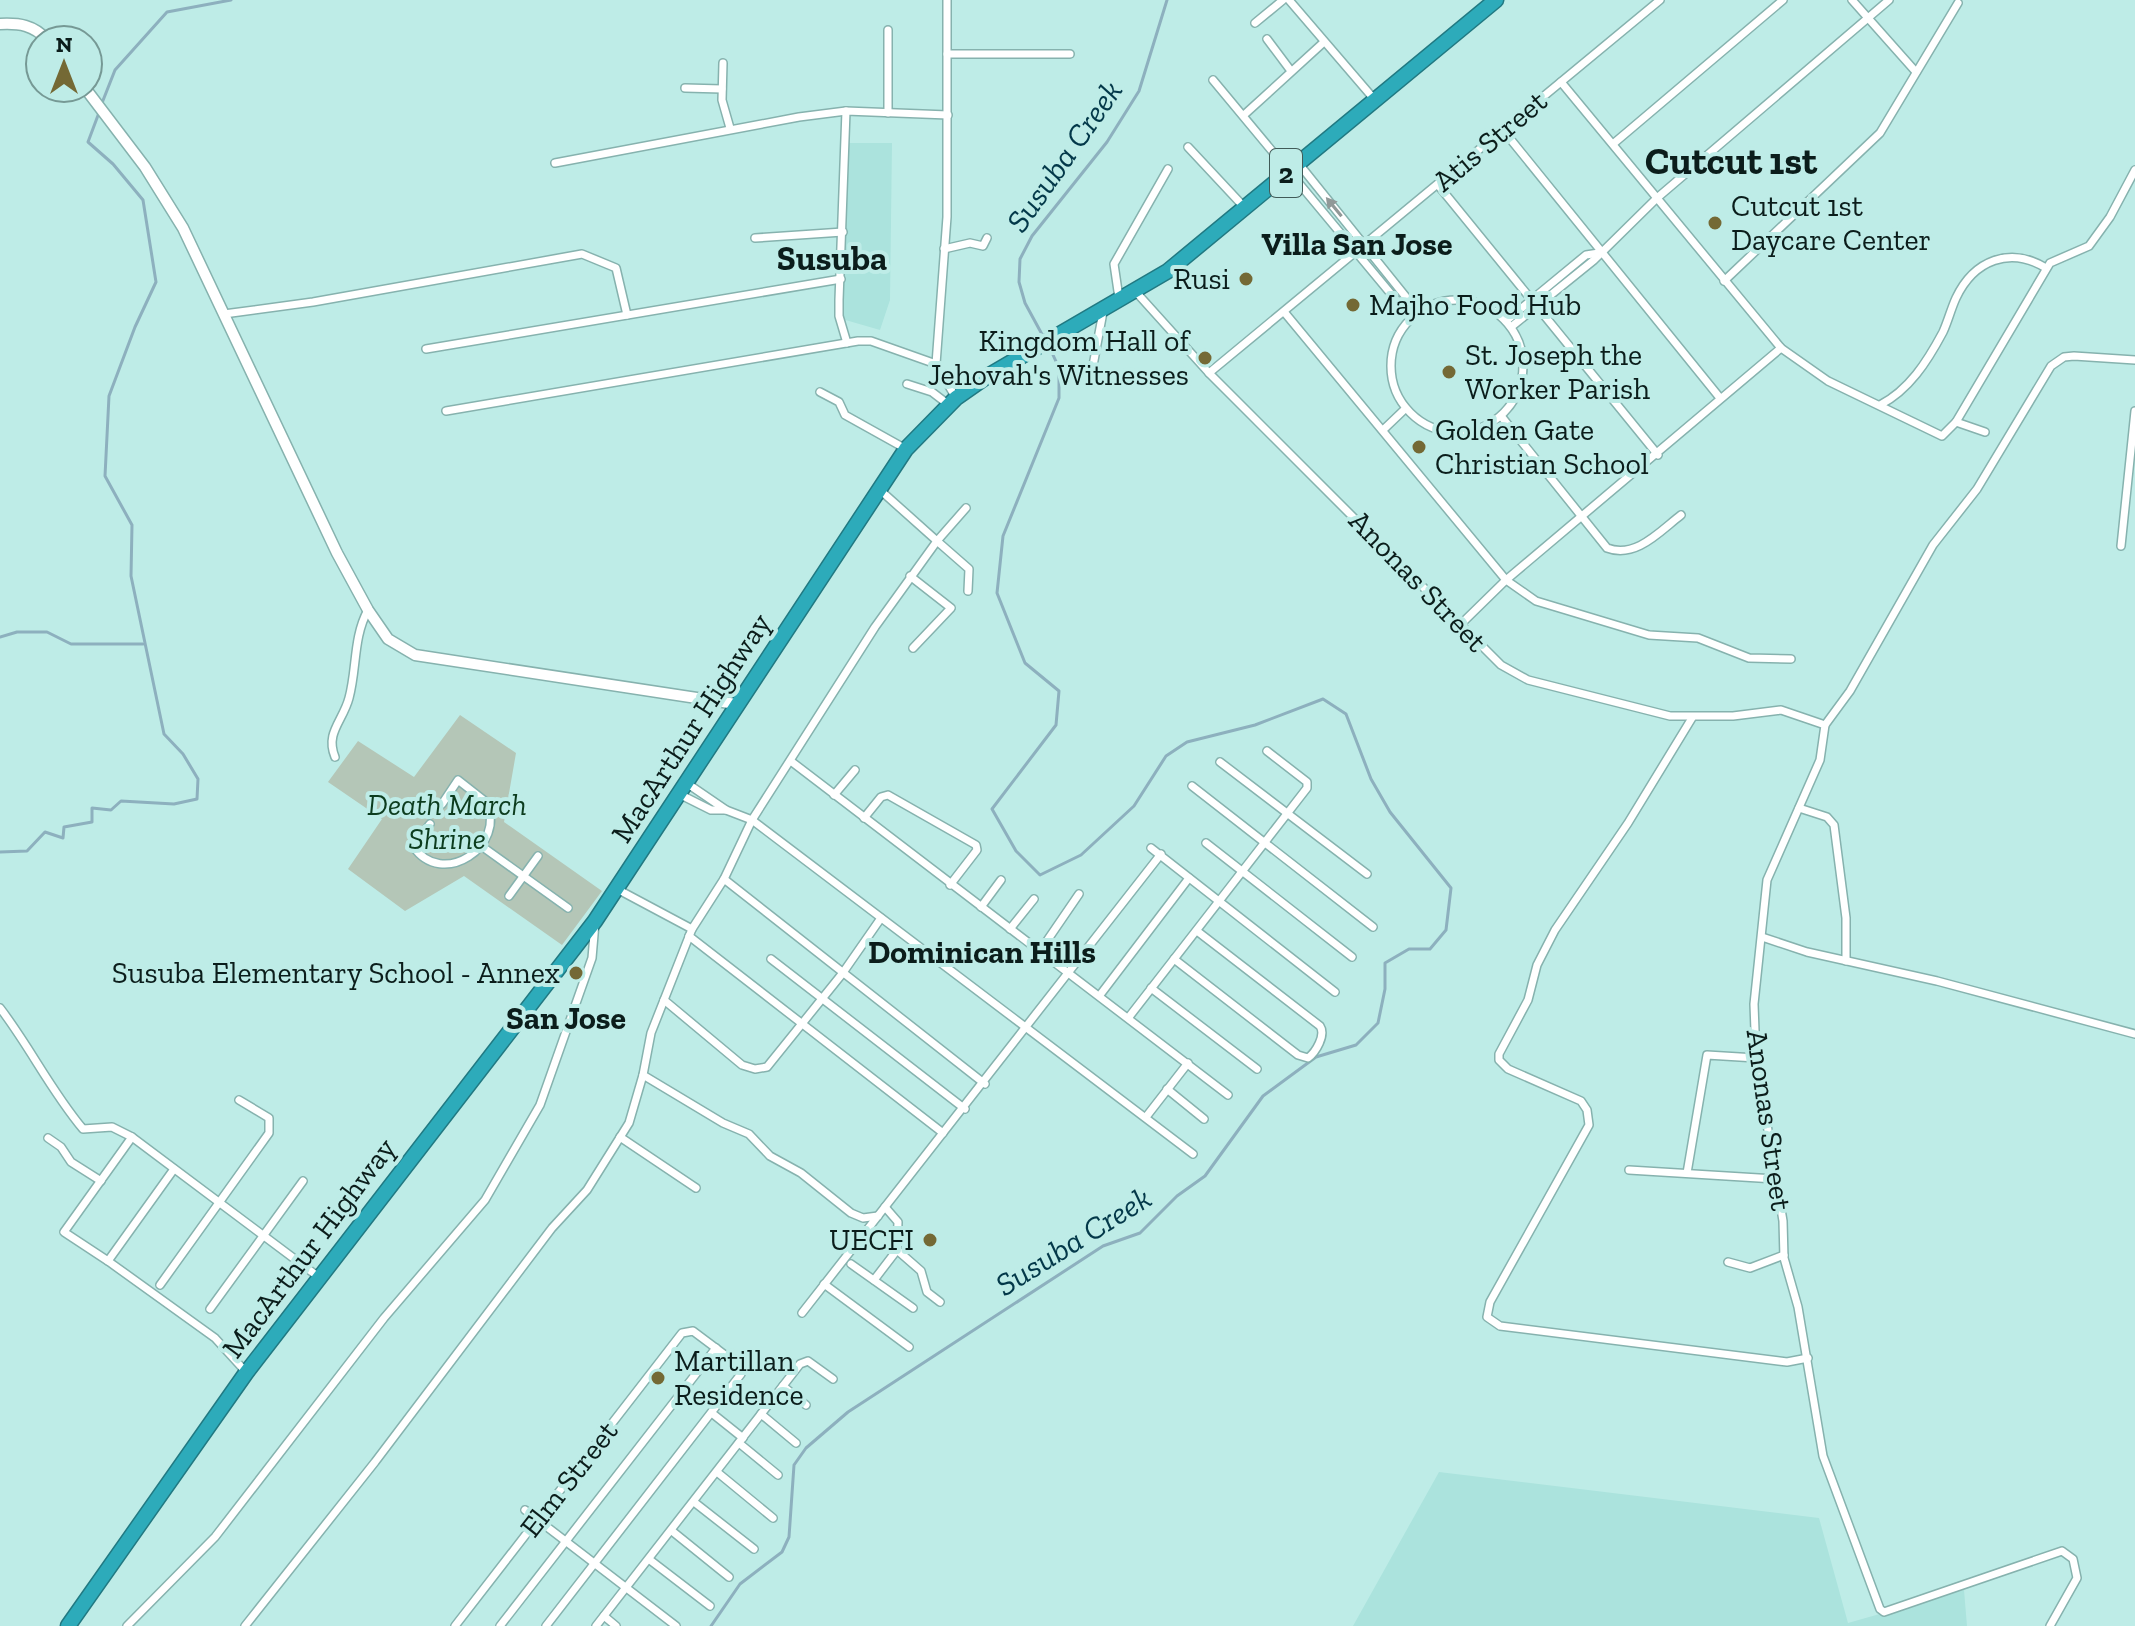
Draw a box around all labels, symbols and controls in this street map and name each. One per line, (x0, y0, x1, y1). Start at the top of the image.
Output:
north arrow (24, 24, 104, 104)
text: N (56, 31, 73, 58)
water label: Susuba Creek (998, 73, 1130, 239)
street label: Atis Street (1426, 83, 1554, 199)
district label: Cutcut 1st (1645, 138, 1818, 184)
road number: 2 (1270, 149, 1302, 197)
place label: Cutcut 1st Daycare Center (1731, 188, 1931, 258)
one-way arrow (1325, 197, 1342, 218)
marker: Cutcut 1st Daycare Center (1706, 214, 1724, 232)
district label: Villa San Jose (1262, 225, 1452, 263)
district label: Susuba (777, 238, 887, 279)
place label: Rusi (1173, 261, 1230, 297)
marker: Rusi (1237, 270, 1255, 288)
place label: Majho Food Hub (1369, 287, 1581, 323)
marker: Majho Food Hub (1344, 296, 1362, 314)
place label: Kingdom Hall of Jehovah's Witnesses (928, 323, 1191, 393)
place label: St. Joseph the Worker Parish (1465, 337, 1650, 407)
marker: Kingdom Hall of Jehovah's Witnesses (1196, 349, 1214, 367)
marker: St. Joseph the Worker Parish (1440, 363, 1458, 381)
place label: Golden Gate Christian School (1435, 412, 1649, 482)
marker: Golden Gate Christian School (1410, 438, 1428, 456)
street label: Anonas Street (1342, 503, 1494, 659)
street label: MacArthur Highway (604, 606, 779, 849)
park label: Death March Shrine (367, 787, 527, 857)
district label: Dominican Hills (868, 933, 1096, 971)
place label: Susuba Elementary School - Annex (112, 955, 560, 991)
marker: Susuba Elementary School - Annex (567, 964, 585, 982)
district label: San Jose (506, 999, 626, 1037)
street label: Anonas Street (1738, 1027, 1800, 1213)
street label: MacArthur Highway (215, 1130, 404, 1365)
water label: Susuba Creek (988, 1178, 1158, 1304)
place label: UECFI (829, 1222, 914, 1258)
marker: UECFI (921, 1231, 939, 1249)
place label: Martillan Residence (674, 1343, 804, 1413)
marker: Martillan Residence (649, 1369, 667, 1387)
street label: Elm Street (513, 1414, 625, 1544)

